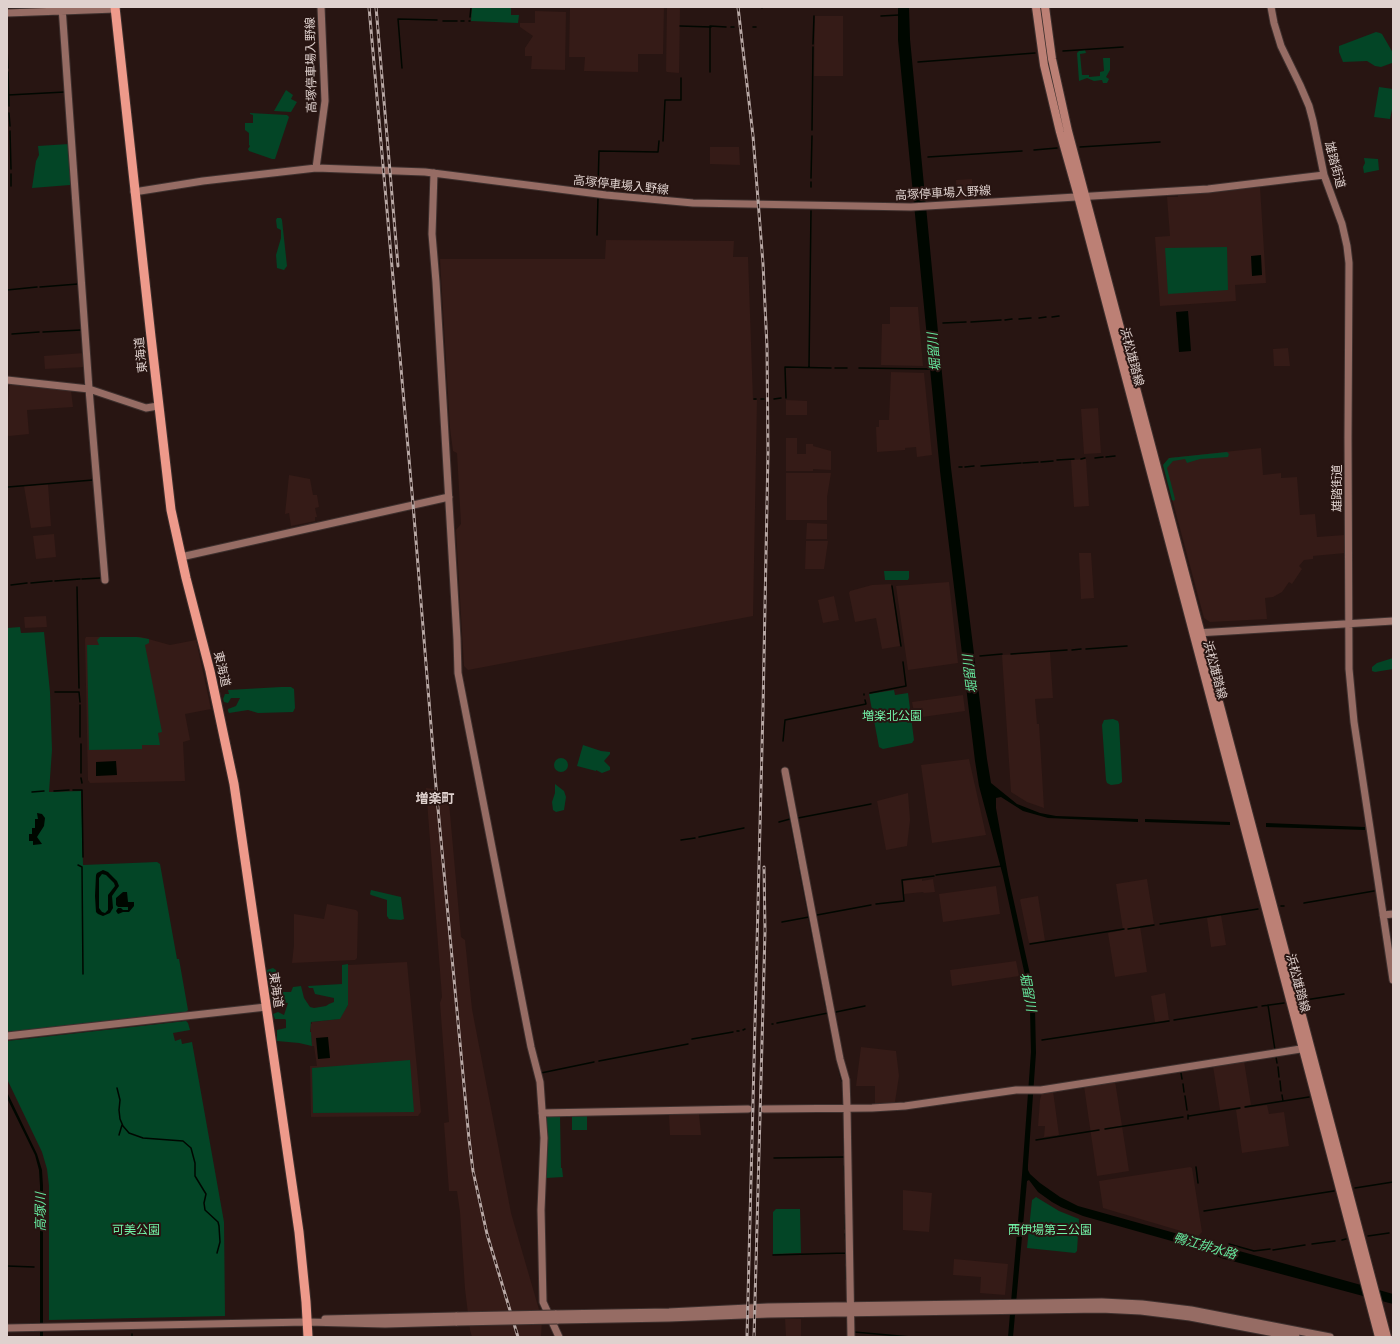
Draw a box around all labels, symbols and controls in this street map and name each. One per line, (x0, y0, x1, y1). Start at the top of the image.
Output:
street label: 高塚停車場入野線 (303, 17, 319, 113)
street label: 雄踏街道 (1322, 140, 1348, 190)
street label: 高塚停車場入野線 (573, 173, 669, 197)
street label: 高塚停車場入野線 (895, 183, 991, 203)
street label: 浜松雄踏線 (1117, 326, 1147, 388)
water label: 堀留川 (925, 332, 943, 372)
street label: 東海道 (132, 336, 150, 374)
street label: 雄踏街道 (1330, 464, 1344, 512)
street label: 浜松雄踏線 (1200, 639, 1230, 701)
street label: 東海道 (211, 650, 233, 688)
water label: 堀留川 (960, 654, 980, 694)
park label: 増楽北公園 (862, 709, 922, 723)
district label: 増楽町 (416, 791, 454, 807)
street label: 浜松雄踏線 (1283, 952, 1313, 1014)
street label: 東海道 (266, 971, 286, 1009)
water label: 堀留川 (1017, 971, 1039, 1013)
water label: 高塚川 (33, 1193, 49, 1231)
park label: 可美公園 (112, 1223, 160, 1237)
park label: 西伊場第三公園 (1008, 1223, 1092, 1237)
water label: 鴨江排水路 (1172, 1230, 1238, 1262)

